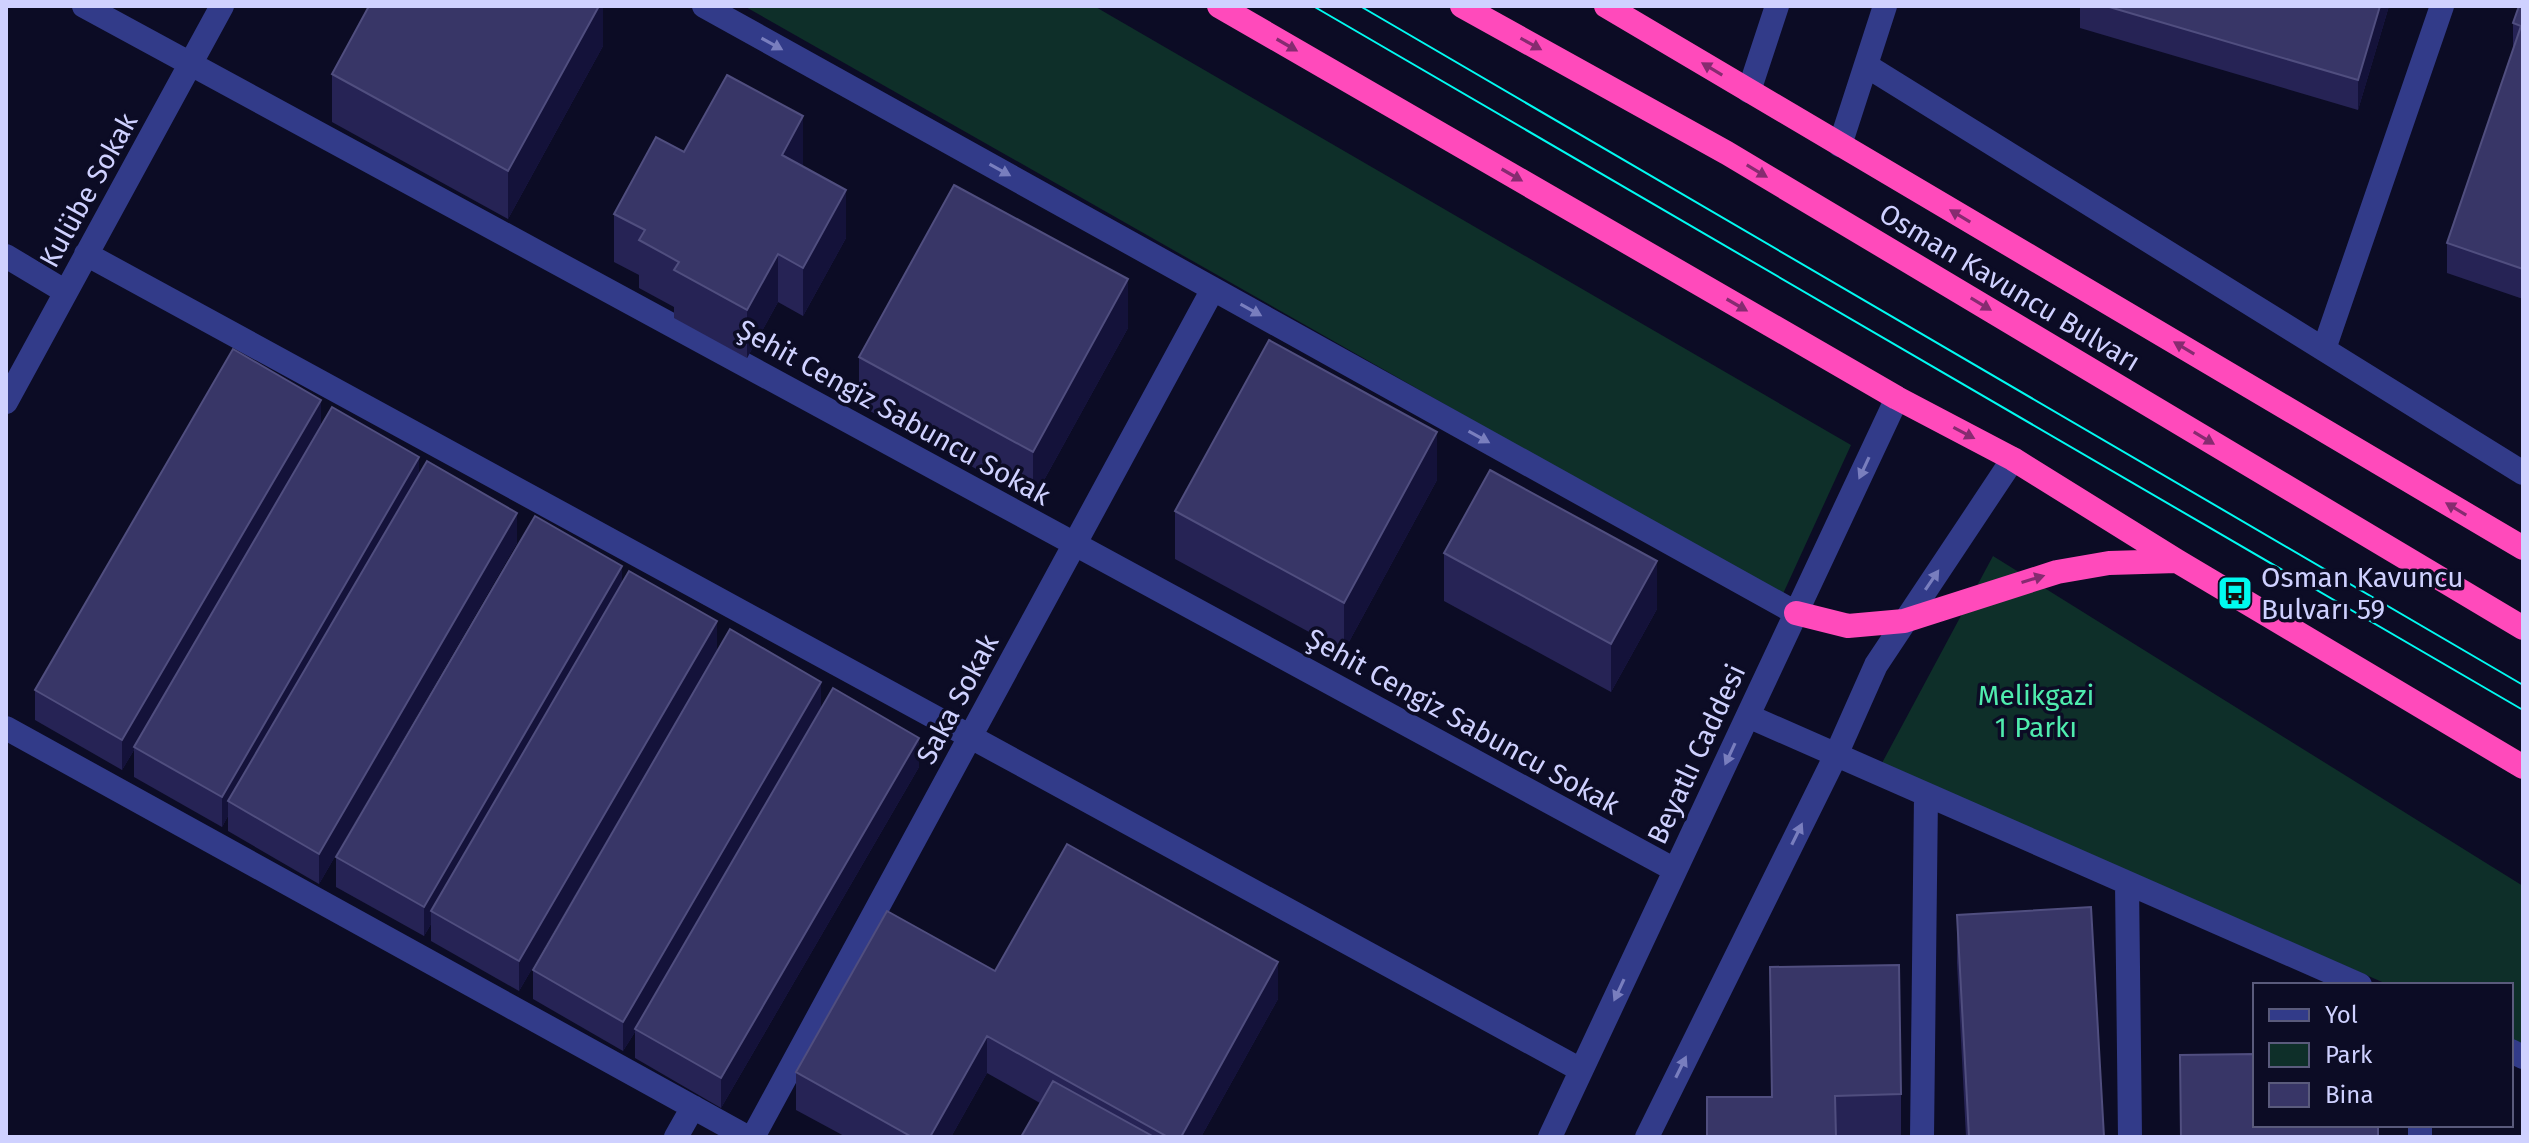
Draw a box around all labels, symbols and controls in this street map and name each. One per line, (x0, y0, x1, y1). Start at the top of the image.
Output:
one-way arrow (761, 37, 784, 51)
one-way arrow (1519, 37, 1542, 51)
one-way arrow (1276, 38, 1298, 52)
one-way arrow (1701, 62, 1723, 76)
street label: Kulübe Sokak (32, 107, 145, 273)
one-way arrow (988, 164, 1011, 177)
one-way arrow (1746, 164, 1768, 178)
one-way arrow (1501, 168, 1523, 182)
street label: Osman Kavuncu Bulvarı (1873, 196, 2146, 378)
one-way arrow (1949, 209, 1971, 223)
one-way arrow (1970, 297, 1992, 311)
one-way arrow (1726, 298, 1748, 312)
one-way arrow (1240, 303, 1262, 317)
street label: Şehit Cengiz Sabuncu Sokak (731, 312, 1057, 513)
one-way arrow (2173, 341, 2195, 355)
one-way arrow (1952, 426, 1975, 439)
one-way arrow (1467, 430, 1490, 443)
one-way arrow (2193, 430, 2215, 444)
one-way arrow (1857, 457, 1871, 480)
one-way arrow (2445, 502, 2467, 516)
place label: Osman Kavuncu Bulvarı 59 (2261, 561, 2464, 626)
one-way arrow (1924, 570, 1939, 591)
one-way arrow (2022, 572, 2046, 585)
bus stop icon: Osman Kavuncu Bulvarı 59 (2216, 574, 2254, 612)
street label: Şehit Cengiz Sabuncu Sokak (1300, 621, 1626, 822)
street label: Saka Sokak (910, 628, 1006, 770)
street label: Beyatlı Caddesi (1640, 659, 1752, 849)
park label: Melikgazi 1 Parkı (1978, 679, 2094, 744)
one-way arrow (1723, 743, 1737, 766)
one-way arrow (1790, 823, 1804, 846)
one-way arrow (1612, 978, 1626, 1001)
legend (2253, 983, 2513, 1127)
text: Yol (2325, 1001, 2358, 1029)
text: Park (2325, 1041, 2373, 1069)
one-way arrow (1675, 1056, 1688, 1079)
text: Bina (2325, 1081, 2373, 1109)

